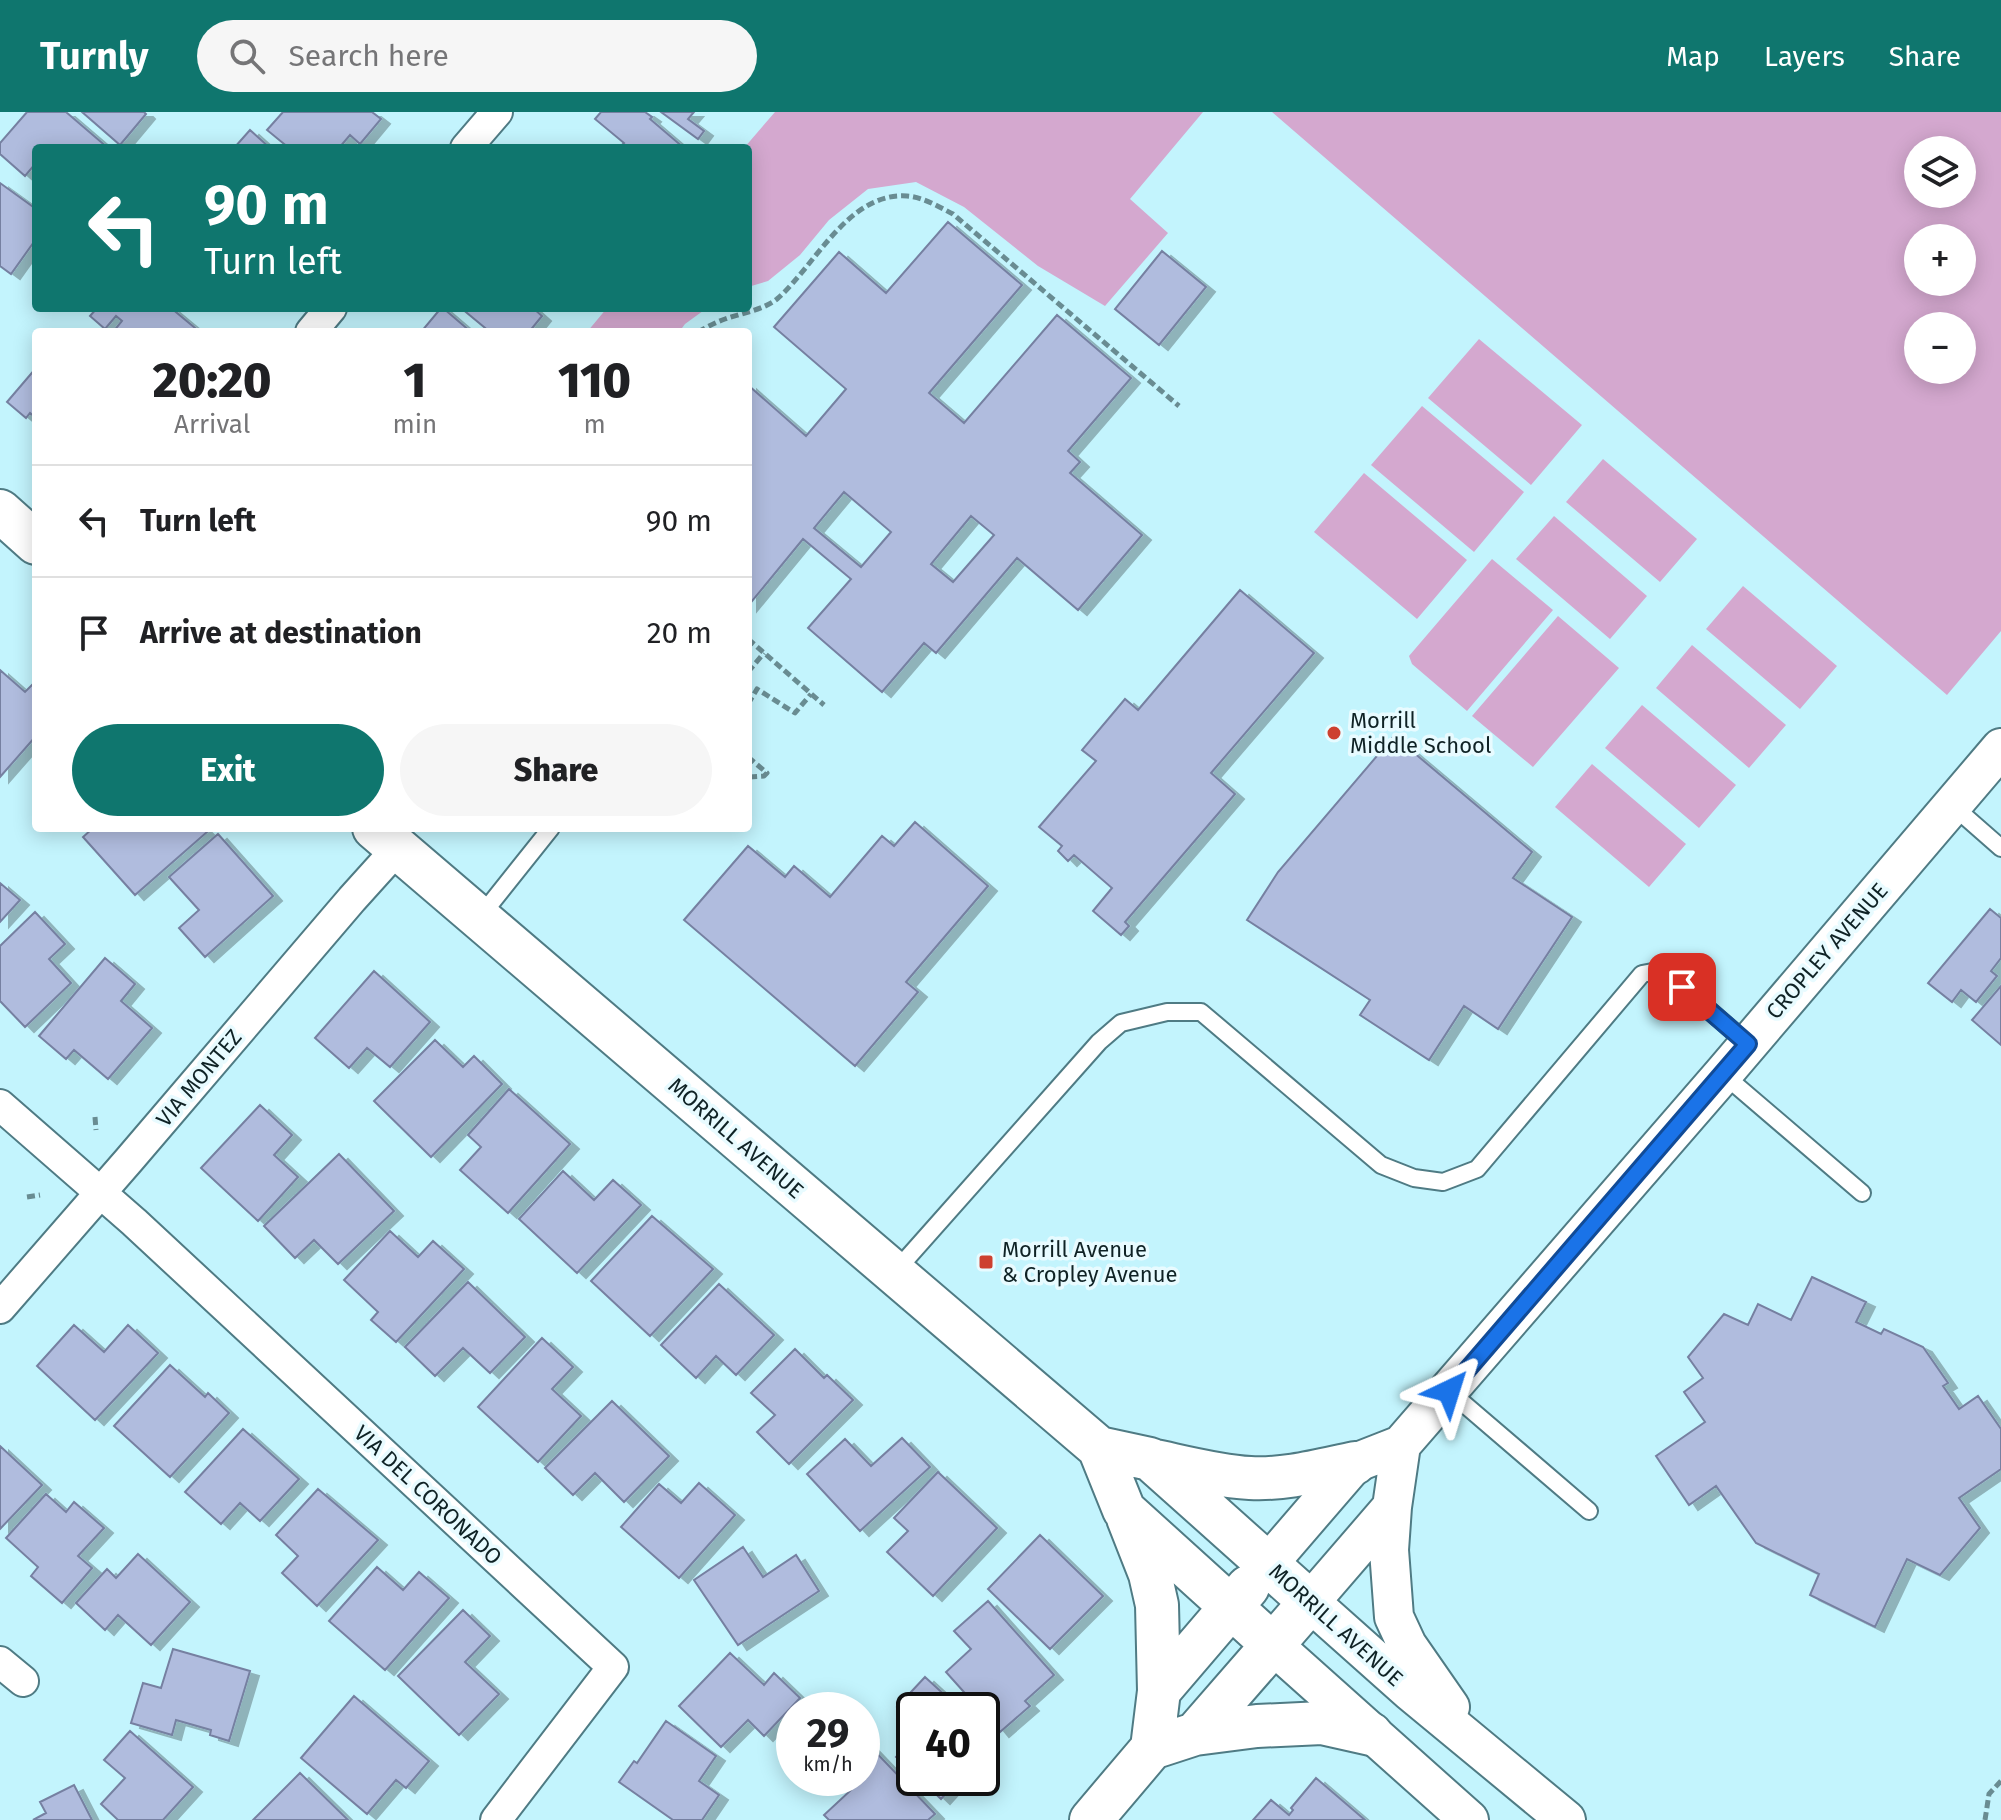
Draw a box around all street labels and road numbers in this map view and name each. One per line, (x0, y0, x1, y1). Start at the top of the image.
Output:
street label: CROPLEY AVENUE (1761, 877, 1893, 1025)
street label: VIA MONTEZ (151, 1024, 247, 1132)
street label: MORRILL AVENUE (663, 1072, 809, 1204)
street label: VIA DEL CORONADO (348, 1420, 508, 1570)
street label: MORRILL AVENUE (1264, 1558, 1408, 1692)

